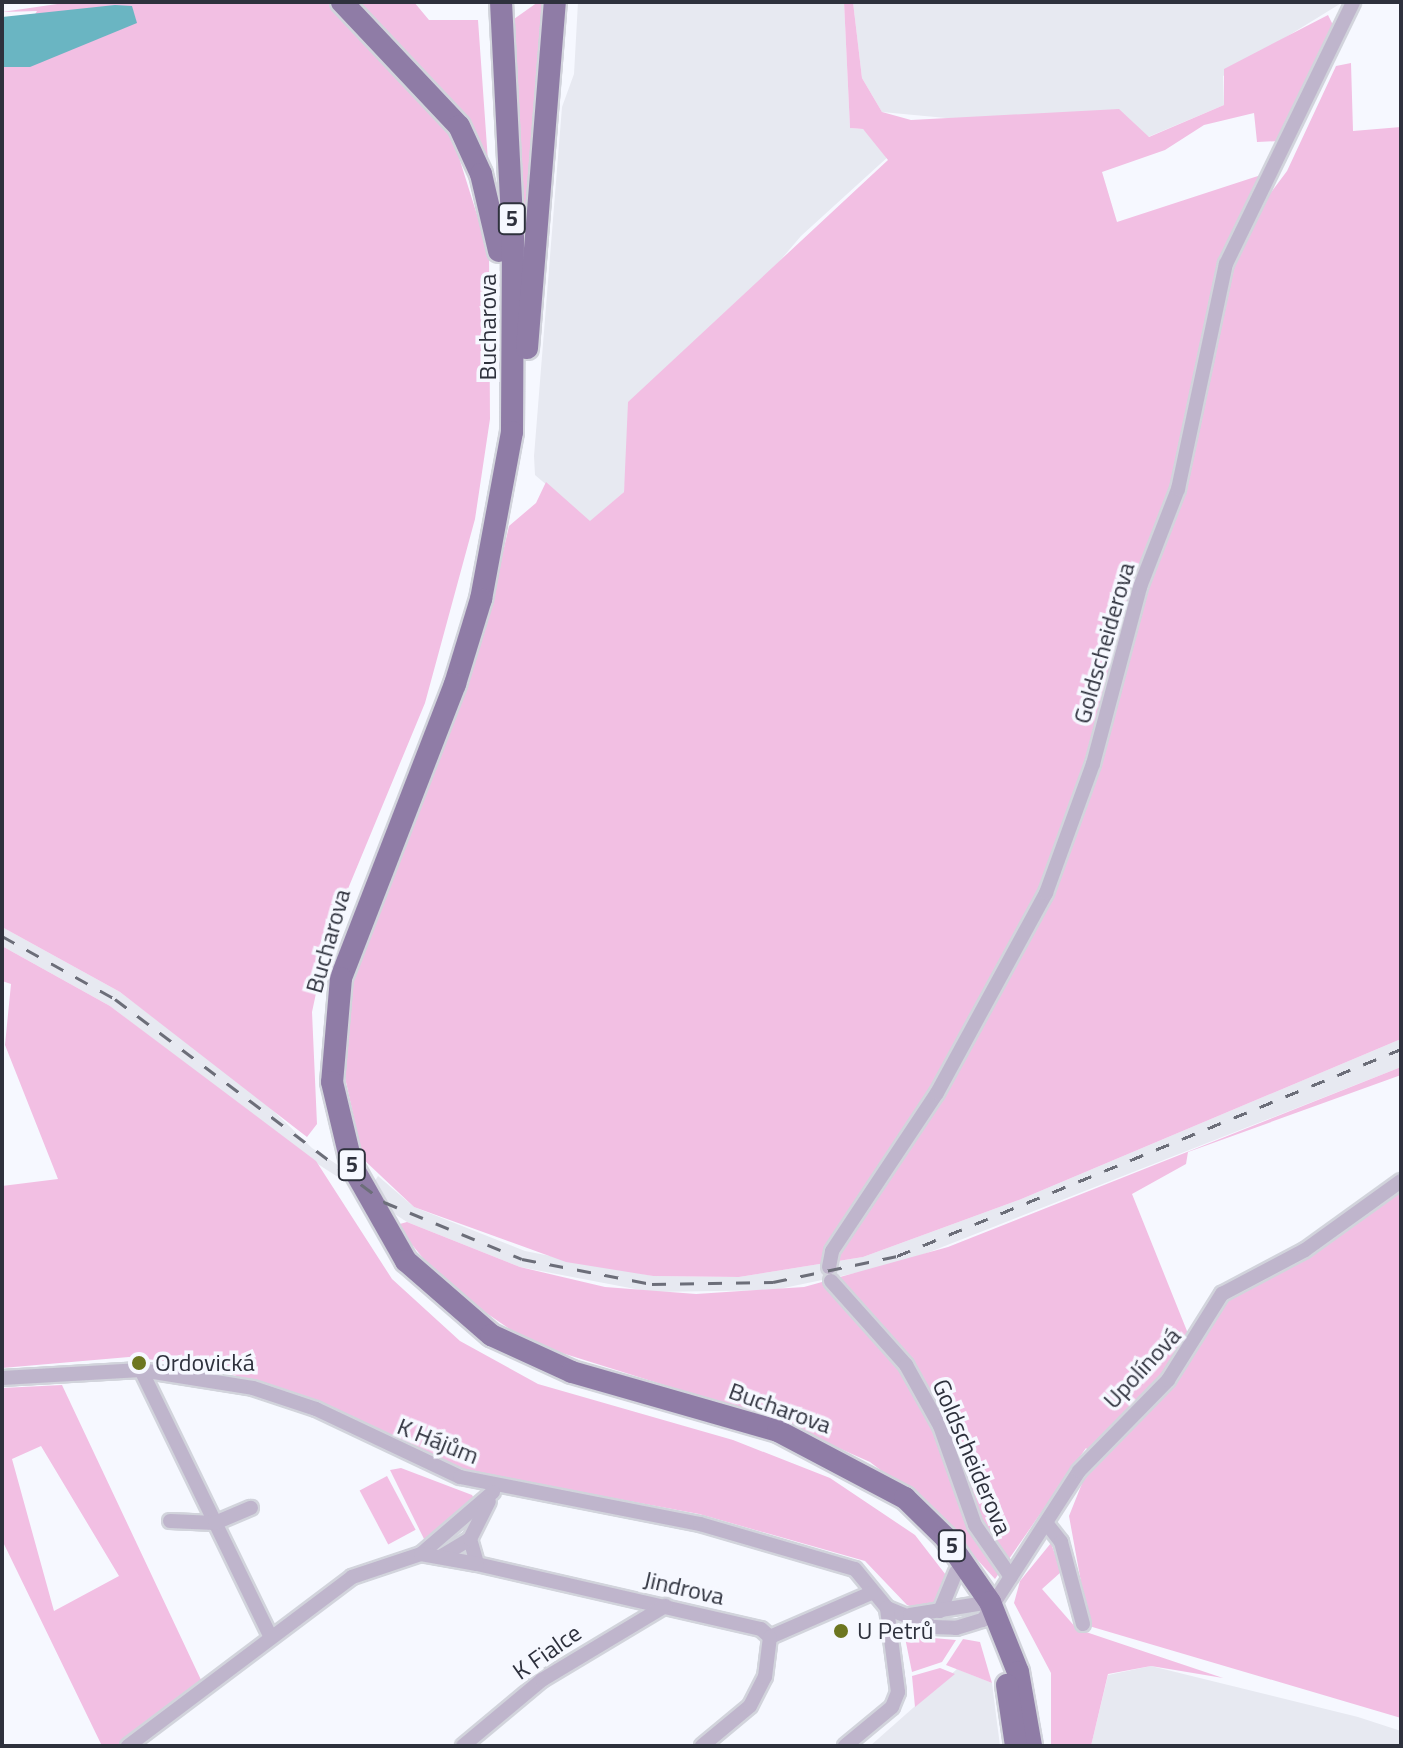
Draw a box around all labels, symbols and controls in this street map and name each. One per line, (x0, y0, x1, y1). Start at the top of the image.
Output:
road number: 5 (496, 201, 528, 237)
street label: Bucharova (474, 274, 502, 380)
street label: Goldscheiderova (1067, 559, 1141, 727)
street label: Bucharova (299, 886, 357, 996)
road number: 5 (336, 1147, 368, 1183)
street label: Upolínová (1097, 1322, 1187, 1414)
place label: Ordovická (155, 1349, 255, 1377)
marker: Ordovická (130, 1354, 148, 1372)
street label: Goldscheiderova (926, 1375, 1018, 1539)
street label: Bucharova (725, 1376, 835, 1440)
street label: K Hájům (393, 1412, 483, 1470)
road number: 5 (936, 1528, 968, 1564)
street label: Jindrova (641, 1565, 727, 1611)
place label: U Petrů (857, 1617, 933, 1645)
street label: K Fialce (507, 1618, 587, 1686)
marker: U Petrů (832, 1622, 850, 1640)

